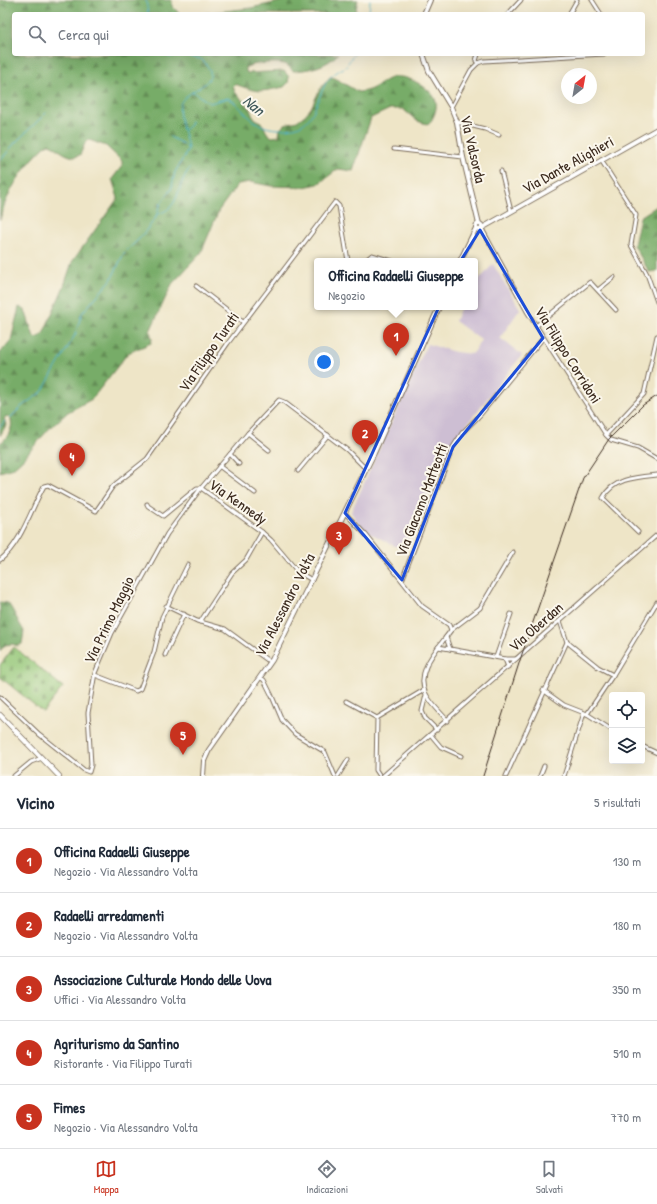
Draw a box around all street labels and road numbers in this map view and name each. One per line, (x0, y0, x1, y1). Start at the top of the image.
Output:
street label: Via Valsorda (456, 113, 491, 185)
street label: Via Dante Alighieri (518, 131, 617, 198)
street label: Via Filippo Corridoni (530, 302, 607, 407)
street label: Via Filippo Turati (173, 308, 244, 396)
street label: Via Giacomo Matteotti (390, 440, 453, 560)
street label: Via Kennedy (205, 474, 272, 529)
street label: Via Alessandro Volta (249, 549, 320, 660)
street label: Via Primo Maggio (78, 573, 139, 667)
street label: Via Oberdan (504, 597, 568, 656)

